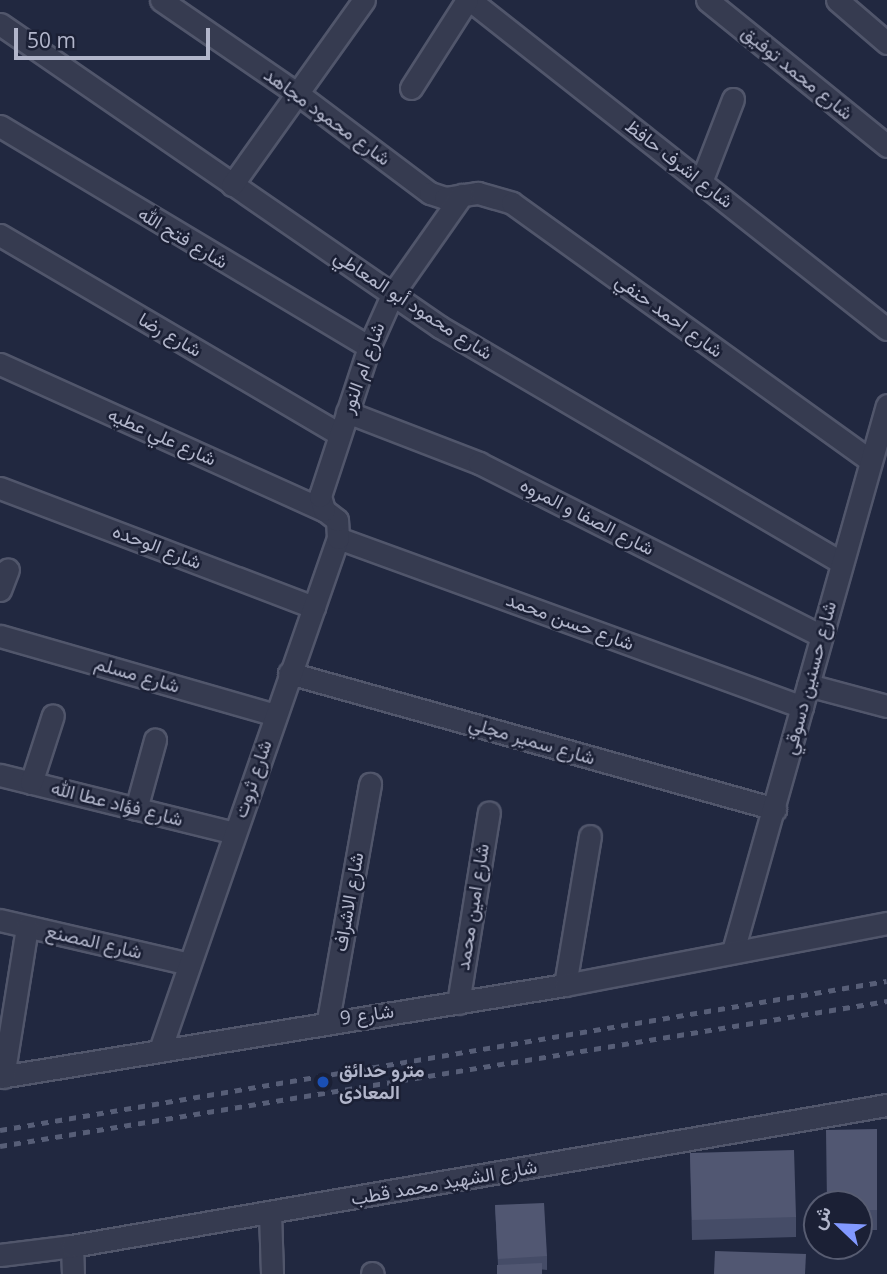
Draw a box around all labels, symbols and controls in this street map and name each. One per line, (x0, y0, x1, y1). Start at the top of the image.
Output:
scale bar (18, 14, 214, 58)
street label: شارع محمد توفيق (737, 21, 857, 125)
text: 50 m (27, 26, 76, 54)
street label: شارع محمود مجاهد (259, 63, 395, 171)
street label: شارع اشرف حافظ (620, 115, 738, 213)
street label: شارع فتح الله (134, 202, 232, 274)
street label: شارع محمود أبو المعاطي (329, 245, 497, 365)
street label: شارع احمد حنفي (611, 269, 727, 363)
street label: شارع رضا (134, 308, 206, 362)
street label: شارع ام النور (336, 319, 390, 417)
street label: شارع علي عطيه (104, 403, 220, 471)
street label: شارع الصفا و المروه (516, 473, 658, 561)
street label: شارع الوحده (109, 520, 205, 574)
street label: شارع حسن محمد (503, 588, 637, 656)
street label: شارع حسنين دسوقي (779, 599, 841, 757)
street label: شارع مسلم (92, 652, 182, 698)
street label: شارع سمير مجلي (466, 712, 598, 770)
street label: شارع ثروت (229, 737, 277, 821)
street label: شارع فؤاد عطا الله (49, 777, 185, 831)
street label: شارع امين محمد (452, 842, 494, 972)
street label: شارع الاشراف (329, 851, 369, 953)
street label: شارع المصنع (44, 920, 144, 964)
street label: شارع 9 (339, 1000, 395, 1030)
place label: مترو حدائق المعادى (339, 1060, 425, 1104)
marker: مترو حدائق المعادى (313, 1072, 333, 1092)
street label: شارع الشهيد محمد قطب (349, 1155, 539, 1211)
north arrow (803, 1190, 873, 1260)
text: ش (804, 1202, 837, 1233)

